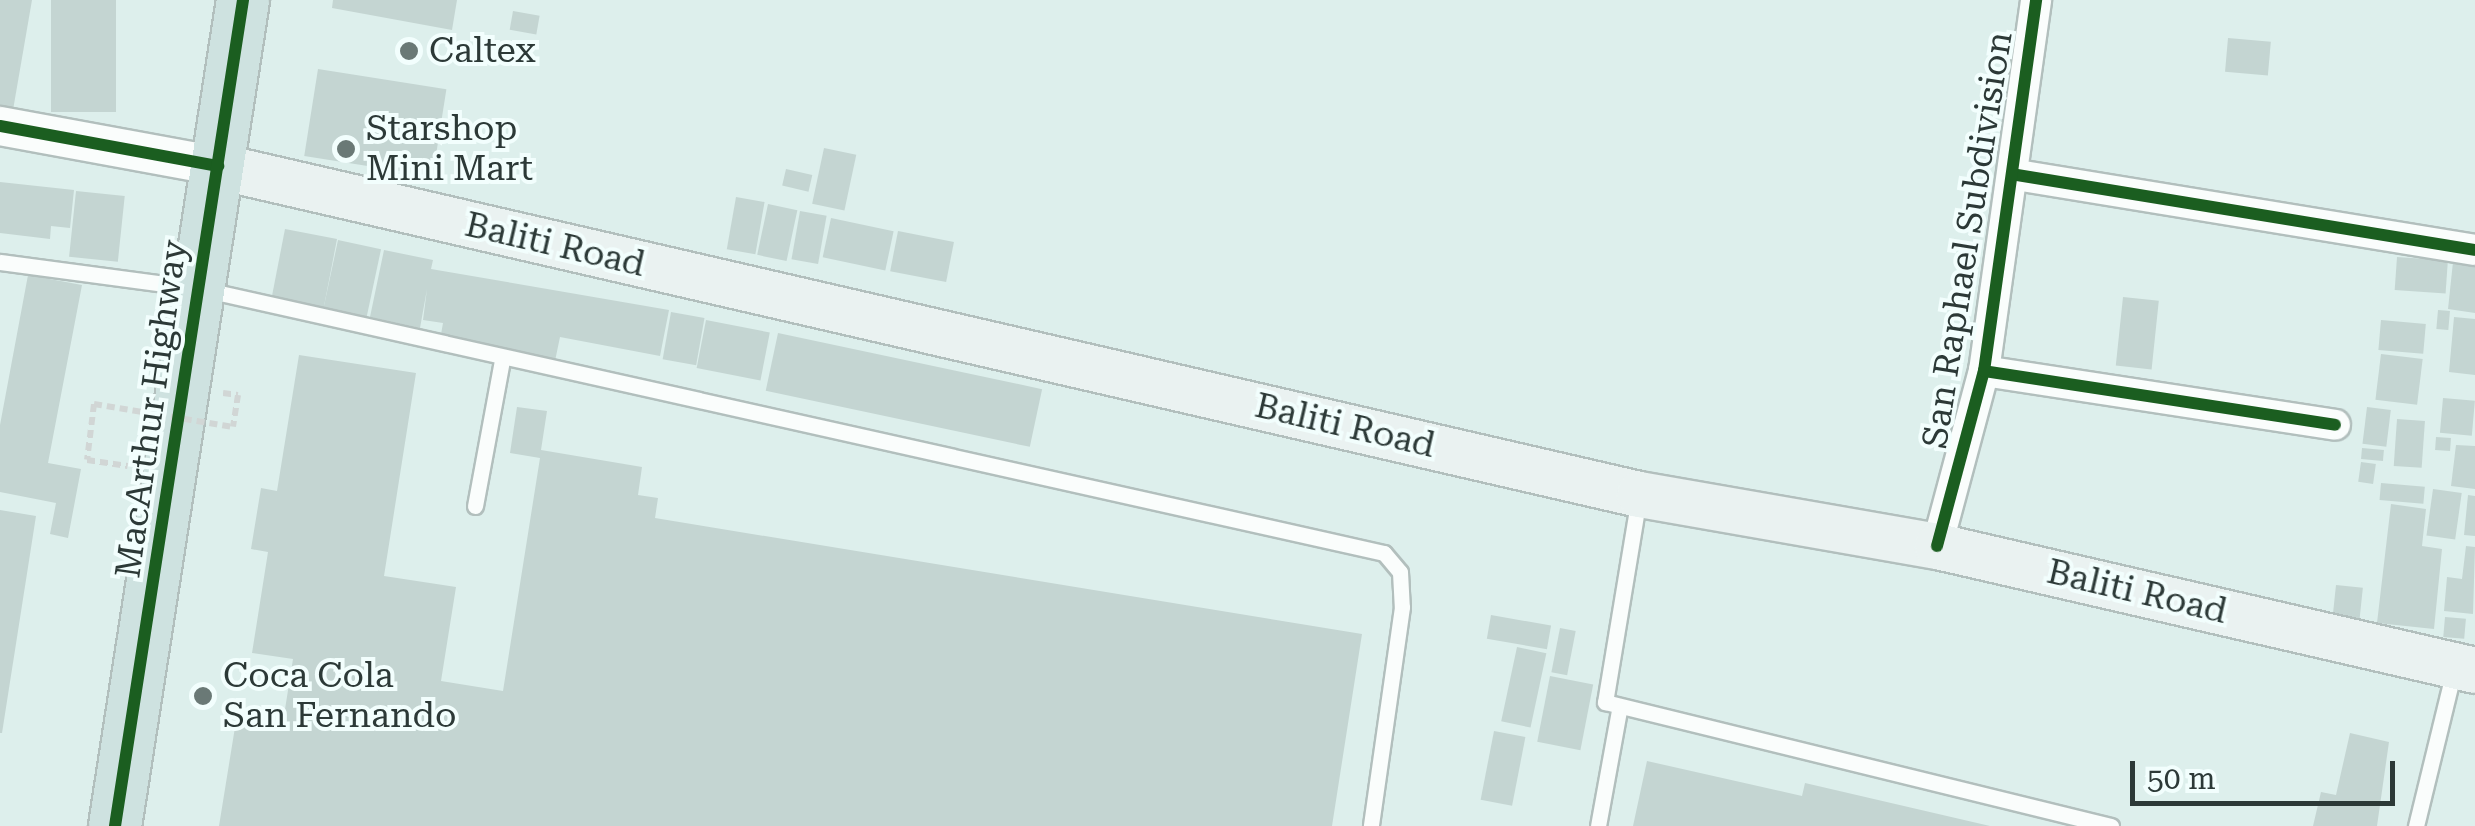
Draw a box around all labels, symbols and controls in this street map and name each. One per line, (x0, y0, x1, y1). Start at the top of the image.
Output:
street label: San Raphael Subdivision (1914, 29, 2022, 451)
place label: Caltex (429, 30, 536, 72)
marker: Caltex (398, 40, 420, 62)
place label: Starshop Mini Mart (366, 108, 533, 190)
marker: Starshop Mini Mart (335, 138, 357, 160)
street label: Baliti Road (461, 204, 649, 286)
street label: MacArthur Highway (108, 237, 196, 581)
street label: Baliti Road (1251, 385, 1439, 467)
street label: Baliti Road (2043, 551, 2231, 633)
place label: Coca Cola San Fernando (223, 655, 456, 737)
marker: Coca Cola San Fernando (192, 685, 214, 707)
scale bar (2135, 741, 2400, 803)
text: 50 m (2147, 761, 2216, 796)

